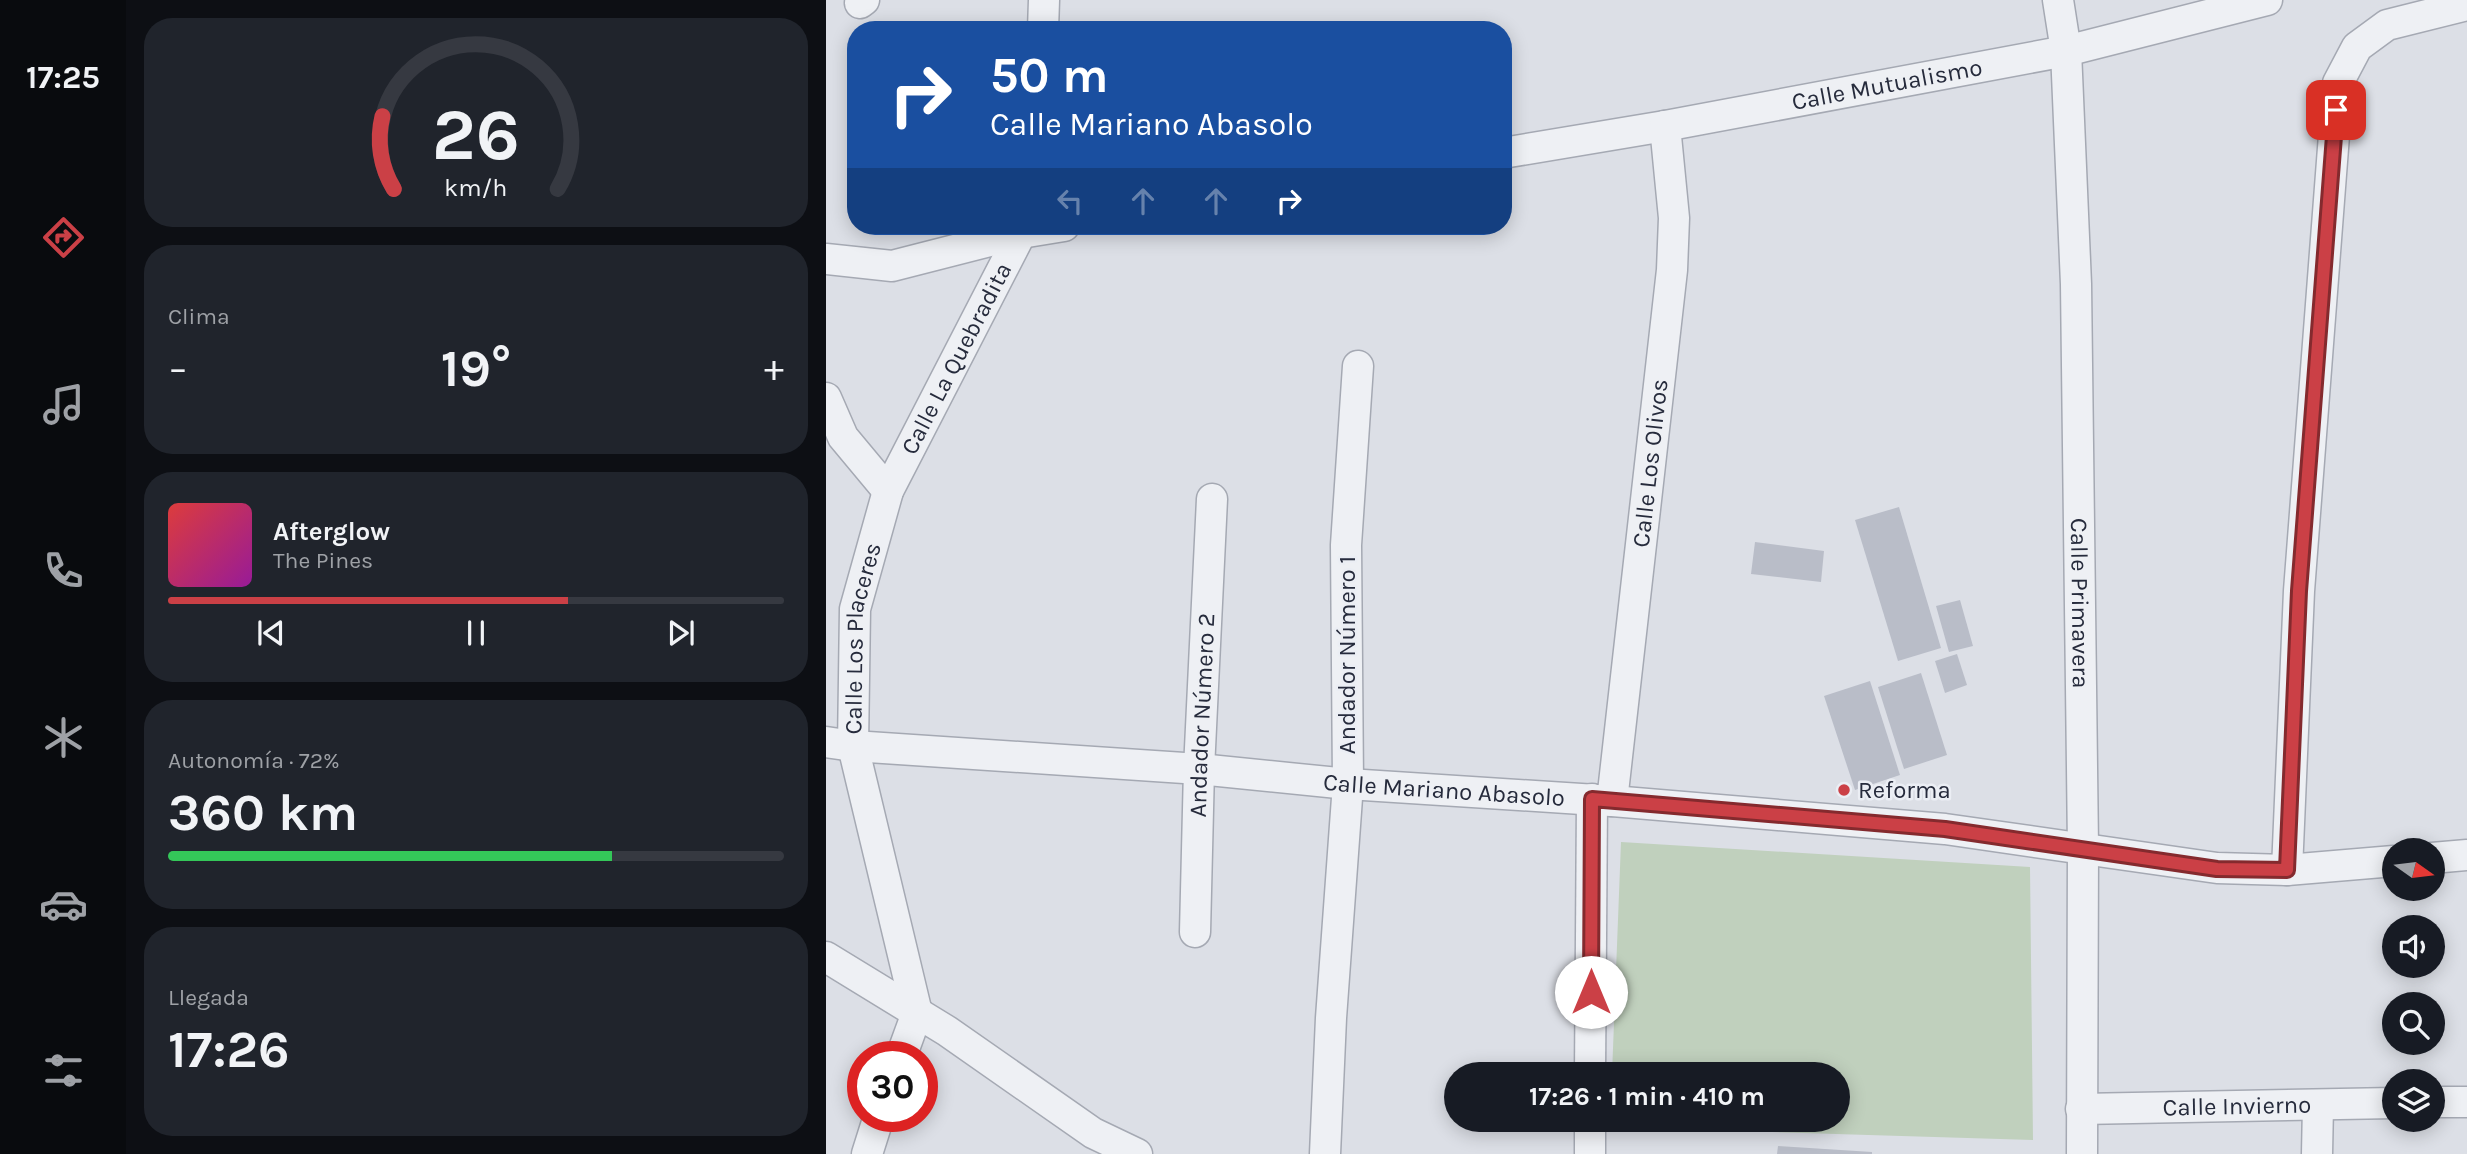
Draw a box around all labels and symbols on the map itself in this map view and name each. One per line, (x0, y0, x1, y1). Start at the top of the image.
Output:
street label: Calle Mutualismo (1789, 53, 1984, 116)
pin (2306, 80, 2366, 140)
street label: Calle La Quebradita (895, 258, 1017, 459)
street label: Calle Los Olivos (1627, 377, 1674, 549)
street label: Calle Primavera (2065, 518, 2095, 689)
street label: Calle Los Placeres (839, 539, 887, 734)
street label: Andador Número 1 (1333, 556, 1361, 754)
street label: Andador Número 2 (1184, 612, 1221, 818)
street label: Calle Mariano Abasolo (1322, 768, 1566, 812)
place label: Reforma (1858, 776, 1951, 804)
marker: Reforma (1836, 782, 1852, 798)
north arrow (2382, 838, 2445, 901)
position arrow (1554, 955, 1628, 1029)
speed limit sign: 30 (847, 1041, 938, 1132)
street label: Calle Invierno (2162, 1091, 2311, 1121)

